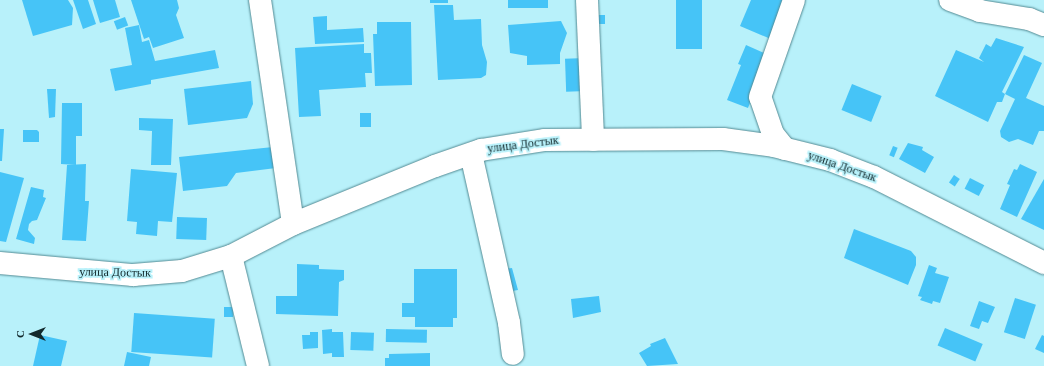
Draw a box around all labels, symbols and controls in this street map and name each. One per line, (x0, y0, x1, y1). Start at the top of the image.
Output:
street label: улица Достык (487, 133, 559, 157)
street label: улица Достык (806, 149, 878, 185)
street label: улица Достык (79, 265, 151, 281)
north arrow (12, 314, 52, 354)
text: С (14, 330, 26, 338)

